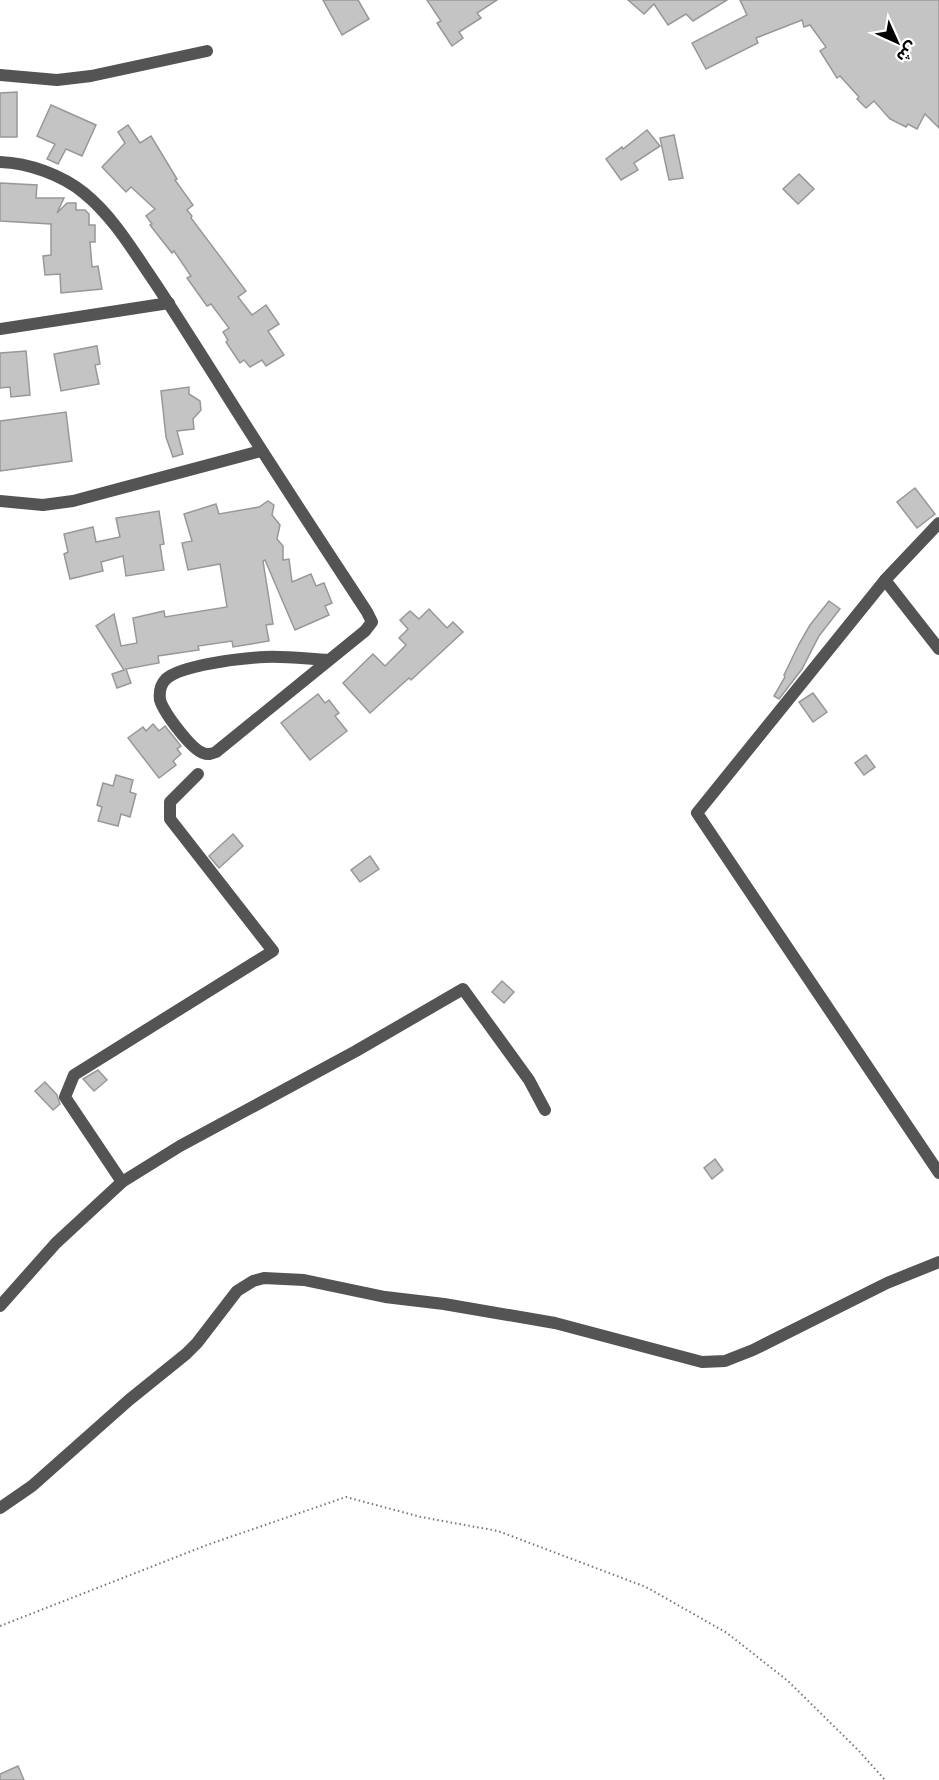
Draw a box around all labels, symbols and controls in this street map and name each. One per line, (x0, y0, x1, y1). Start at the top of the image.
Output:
north arrow (867, 12, 927, 72)
text: ش (893, 38, 922, 67)

